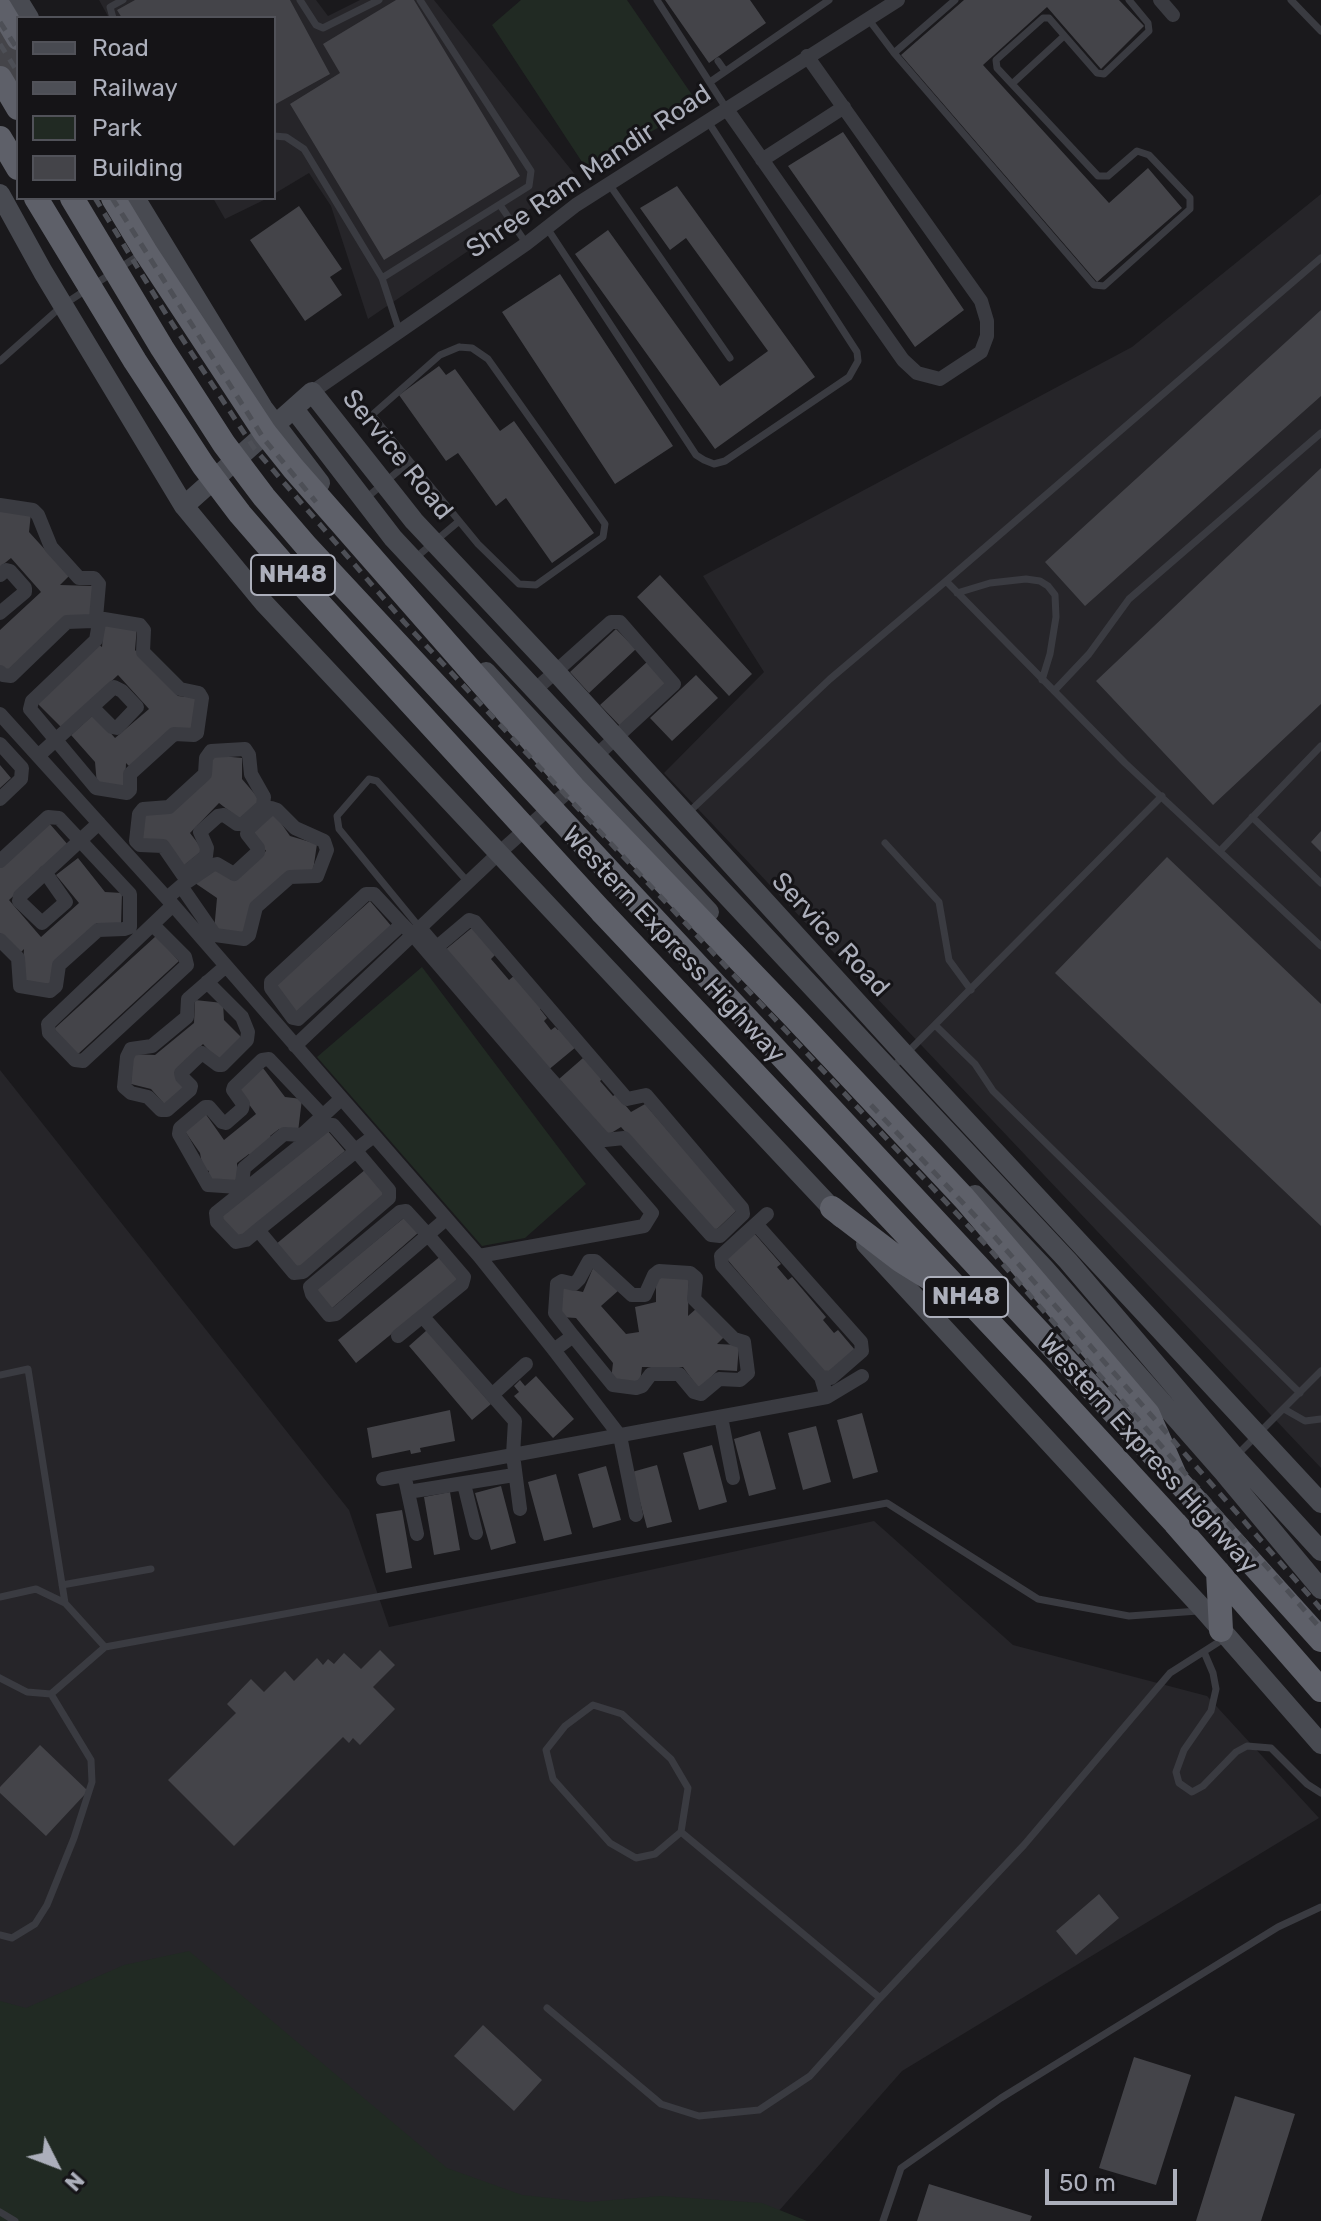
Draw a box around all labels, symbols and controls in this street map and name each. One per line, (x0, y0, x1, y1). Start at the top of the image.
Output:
legend (16, 16, 276, 200)
text: Road (92, 34, 149, 62)
text: Railway (92, 74, 178, 102)
street label: Shree Ram Mandir Road (461, 78, 717, 266)
text: Park (92, 114, 142, 142)
text: Building (92, 154, 183, 182)
street label: Service Road (335, 384, 459, 526)
road number: NH48 (251, 555, 335, 595)
street label: Western Express Highway (555, 820, 791, 1070)
street label: Service Road (765, 867, 895, 1003)
road number: NH48 (924, 1277, 1008, 1317)
street label: Western Express Highway (1032, 1328, 1264, 1580)
north arrow (16, 2125, 96, 2205)
scale bar (1049, 2153, 1181, 2203)
text: N (59, 2166, 90, 2196)
text: 50 m (1059, 2169, 1116, 2197)

